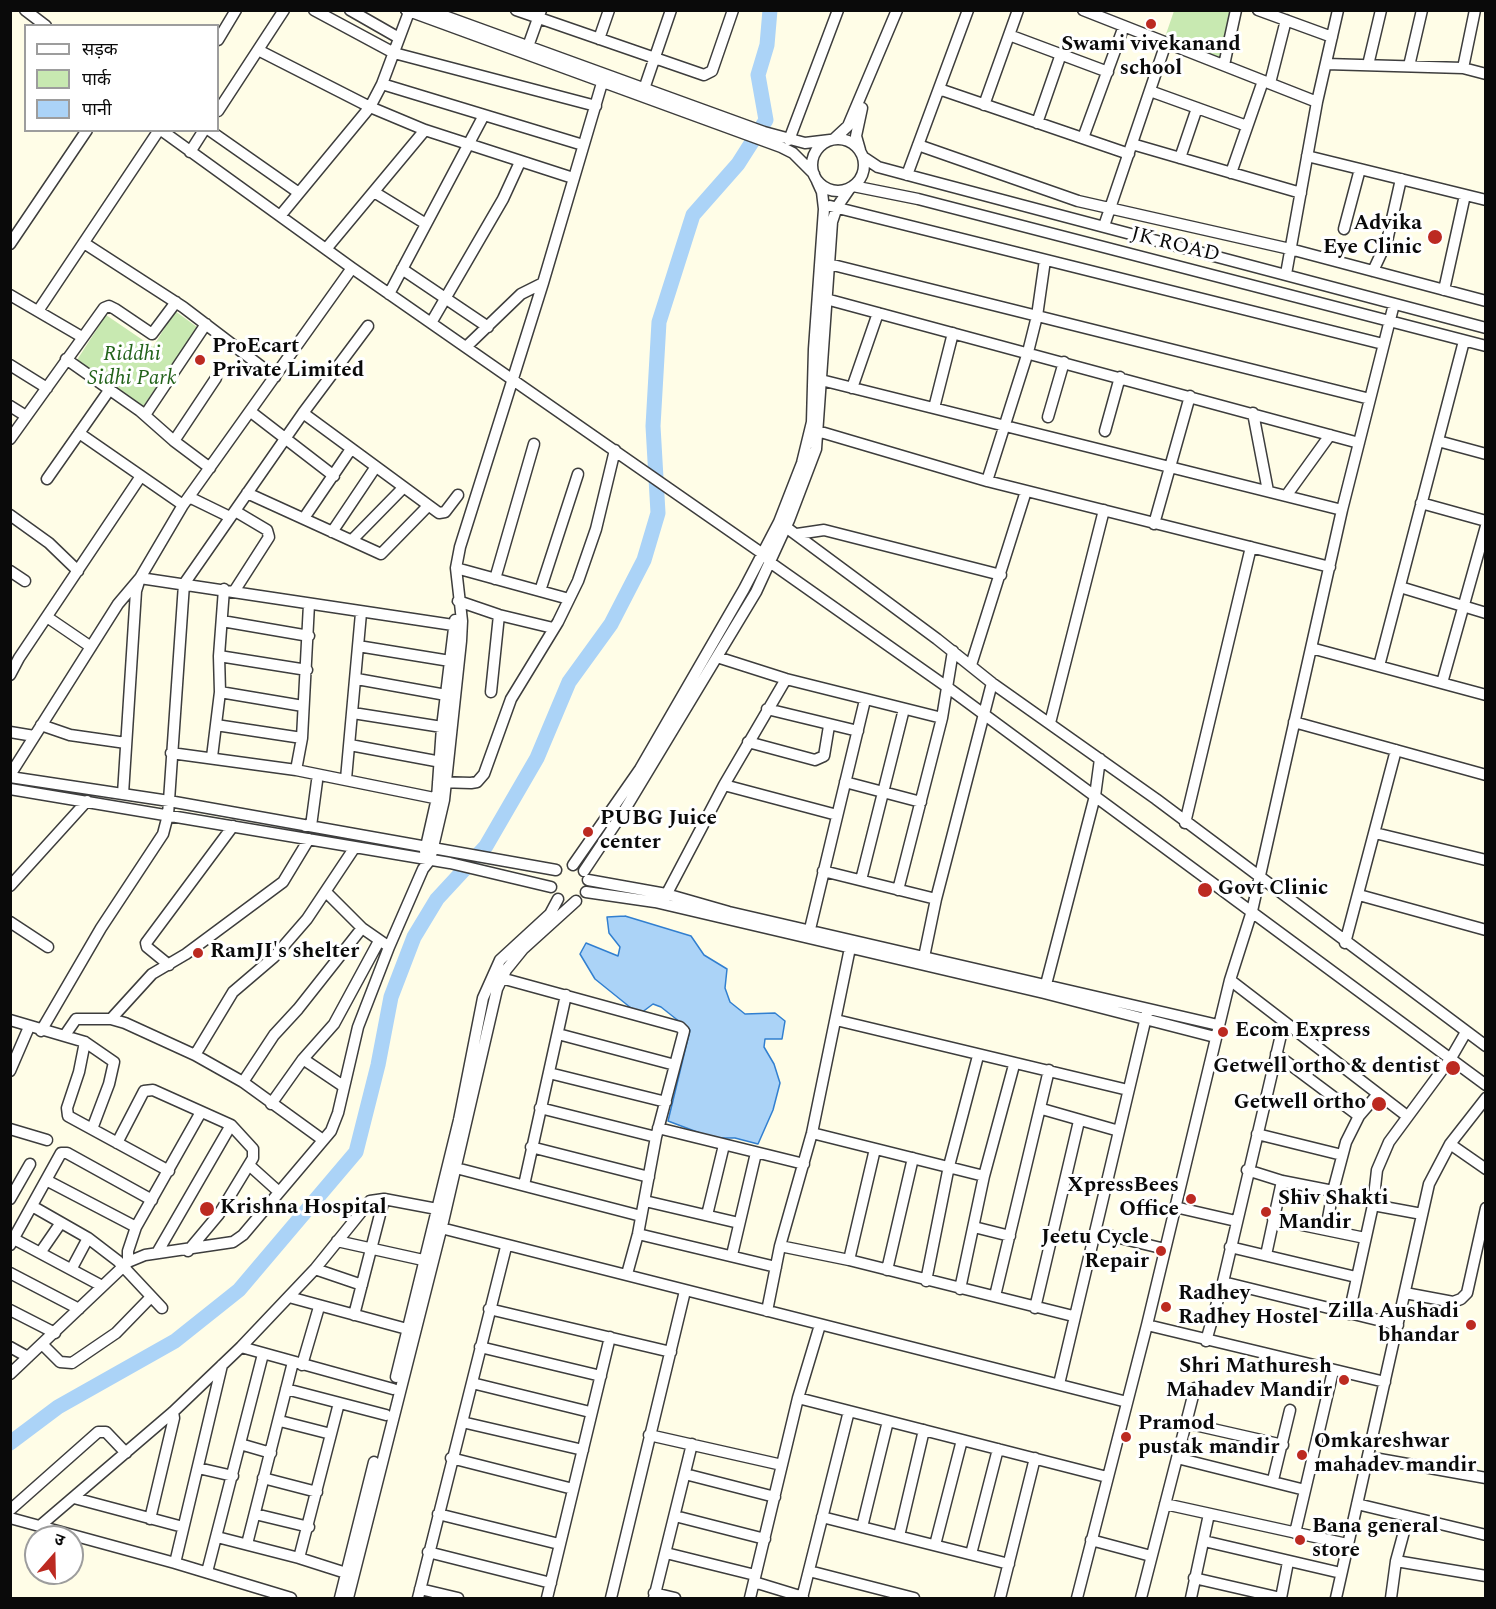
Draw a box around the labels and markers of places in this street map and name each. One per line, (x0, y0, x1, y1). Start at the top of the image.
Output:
marker: Swami vivekanand school (1144, 17, 1158, 31)
place label: Swami vivekanand school (1061, 33, 1241, 83)
place label: Advika Eye Clinic (1323, 212, 1422, 262)
marker: Advika Eye Clinic (1426, 228, 1444, 246)
place label: ProEcart Private Limited (212, 335, 364, 385)
marker: ProEcart Private Limited (193, 353, 207, 367)
place label: PUBG Juice center (600, 807, 717, 857)
marker: PUBG Juice center (581, 825, 595, 839)
place label: Govt Clinic (1218, 877, 1328, 903)
marker: Govt Clinic (1196, 881, 1214, 899)
place label: RamJI's shelter (210, 940, 359, 966)
marker: RamJI's shelter (191, 946, 205, 960)
place label: Ecom Express (1235, 1019, 1371, 1045)
marker: Ecom Express (1216, 1025, 1230, 1039)
place label: Getwell ortho & dentist (1213, 1055, 1440, 1081)
marker: Getwell ortho & dentist (1444, 1059, 1462, 1077)
place label: Getwell ortho (1234, 1091, 1366, 1117)
marker: Getwell ortho (1370, 1095, 1388, 1113)
place label: XpressBees Office (1067, 1174, 1179, 1224)
place label: Shiv Shakti Mandir (1278, 1187, 1389, 1237)
marker: XpressBees Office (1184, 1192, 1198, 1206)
place label: Krishna Hospital (220, 1196, 387, 1222)
marker: Krishna Hospital (198, 1200, 216, 1218)
marker: Shiv Shakti Mandir (1259, 1205, 1273, 1219)
place label: Jeetu Cycle Repair (1041, 1226, 1149, 1276)
marker: Jeetu Cycle Repair (1154, 1244, 1168, 1258)
place label: Radhey Radhey Hostel (1178, 1282, 1319, 1332)
marker: Radhey Radhey Hostel (1159, 1300, 1173, 1314)
place label: Zilla Aushadi bhandar (1327, 1300, 1459, 1350)
marker: Zilla Aushadi bhandar (1464, 1318, 1478, 1332)
place label: Shri Mathuresh Mahadev Mandir (1166, 1355, 1332, 1405)
marker: Shri Mathuresh Mahadev Mandir (1337, 1373, 1351, 1387)
place label: Pramod pustak mandir (1138, 1412, 1279, 1462)
marker: Pramod pustak mandir (1119, 1430, 1133, 1444)
place label: Omkareshwar mahadev mandir (1314, 1430, 1476, 1480)
marker: Omkareshwar mahadev mandir (1295, 1448, 1309, 1462)
place label: Bana general store (1312, 1515, 1439, 1565)
marker: Bana general store (1293, 1533, 1307, 1547)

